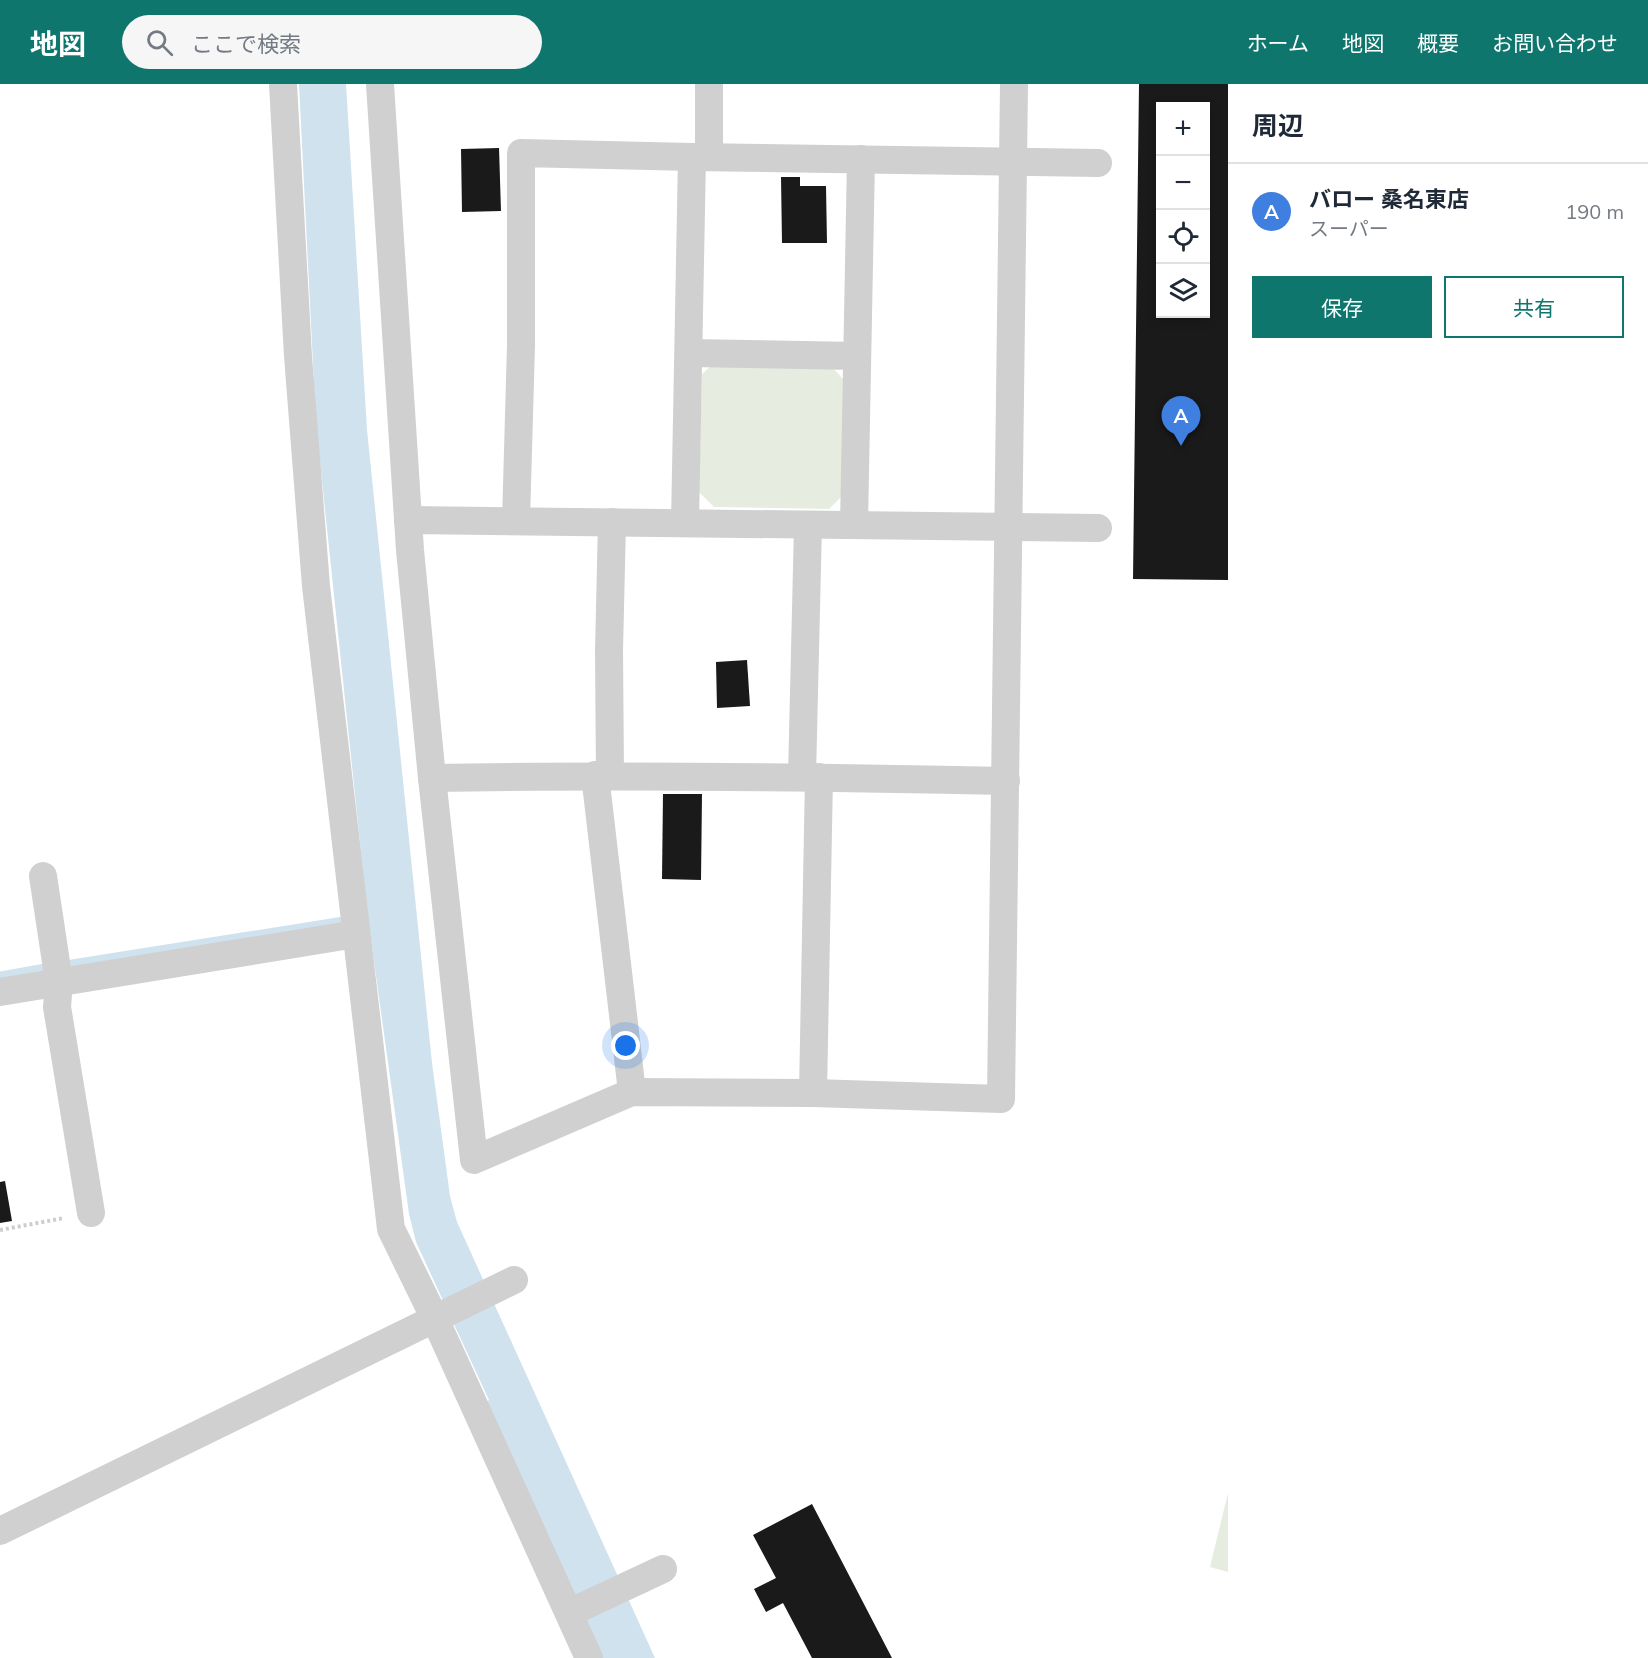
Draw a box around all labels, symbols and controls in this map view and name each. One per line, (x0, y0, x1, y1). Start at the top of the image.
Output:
search box (122, 15, 542, 69)
text: 地図 (30, 26, 86, 61)
icon: search (143, 26, 176, 59)
text: ここで検索 (191, 30, 301, 58)
text: ホーム (1247, 30, 1309, 56)
text: 地図 (1342, 30, 1384, 56)
text: 概要 (1417, 30, 1459, 56)
text: お問い合わせ (1492, 30, 1618, 56)
map controls (1156, 102, 1210, 318)
button: + (1156, 102, 1210, 156)
text: 周辺 (1252, 109, 1304, 142)
button: − (1156, 156, 1210, 210)
text: バロー 桑名東店 (1309, 185, 1469, 213)
text: A (1264, 199, 1279, 224)
text: 190 m (1565, 199, 1624, 224)
button: locate (1156, 210, 1210, 264)
text: スーパー (1309, 216, 1389, 241)
button: layers (1156, 264, 1210, 318)
button: 保存 (1252, 276, 1432, 338)
button: 共有 (1444, 276, 1624, 338)
pin: A (1162, 396, 1200, 446)
your location (611, 1031, 640, 1060)

